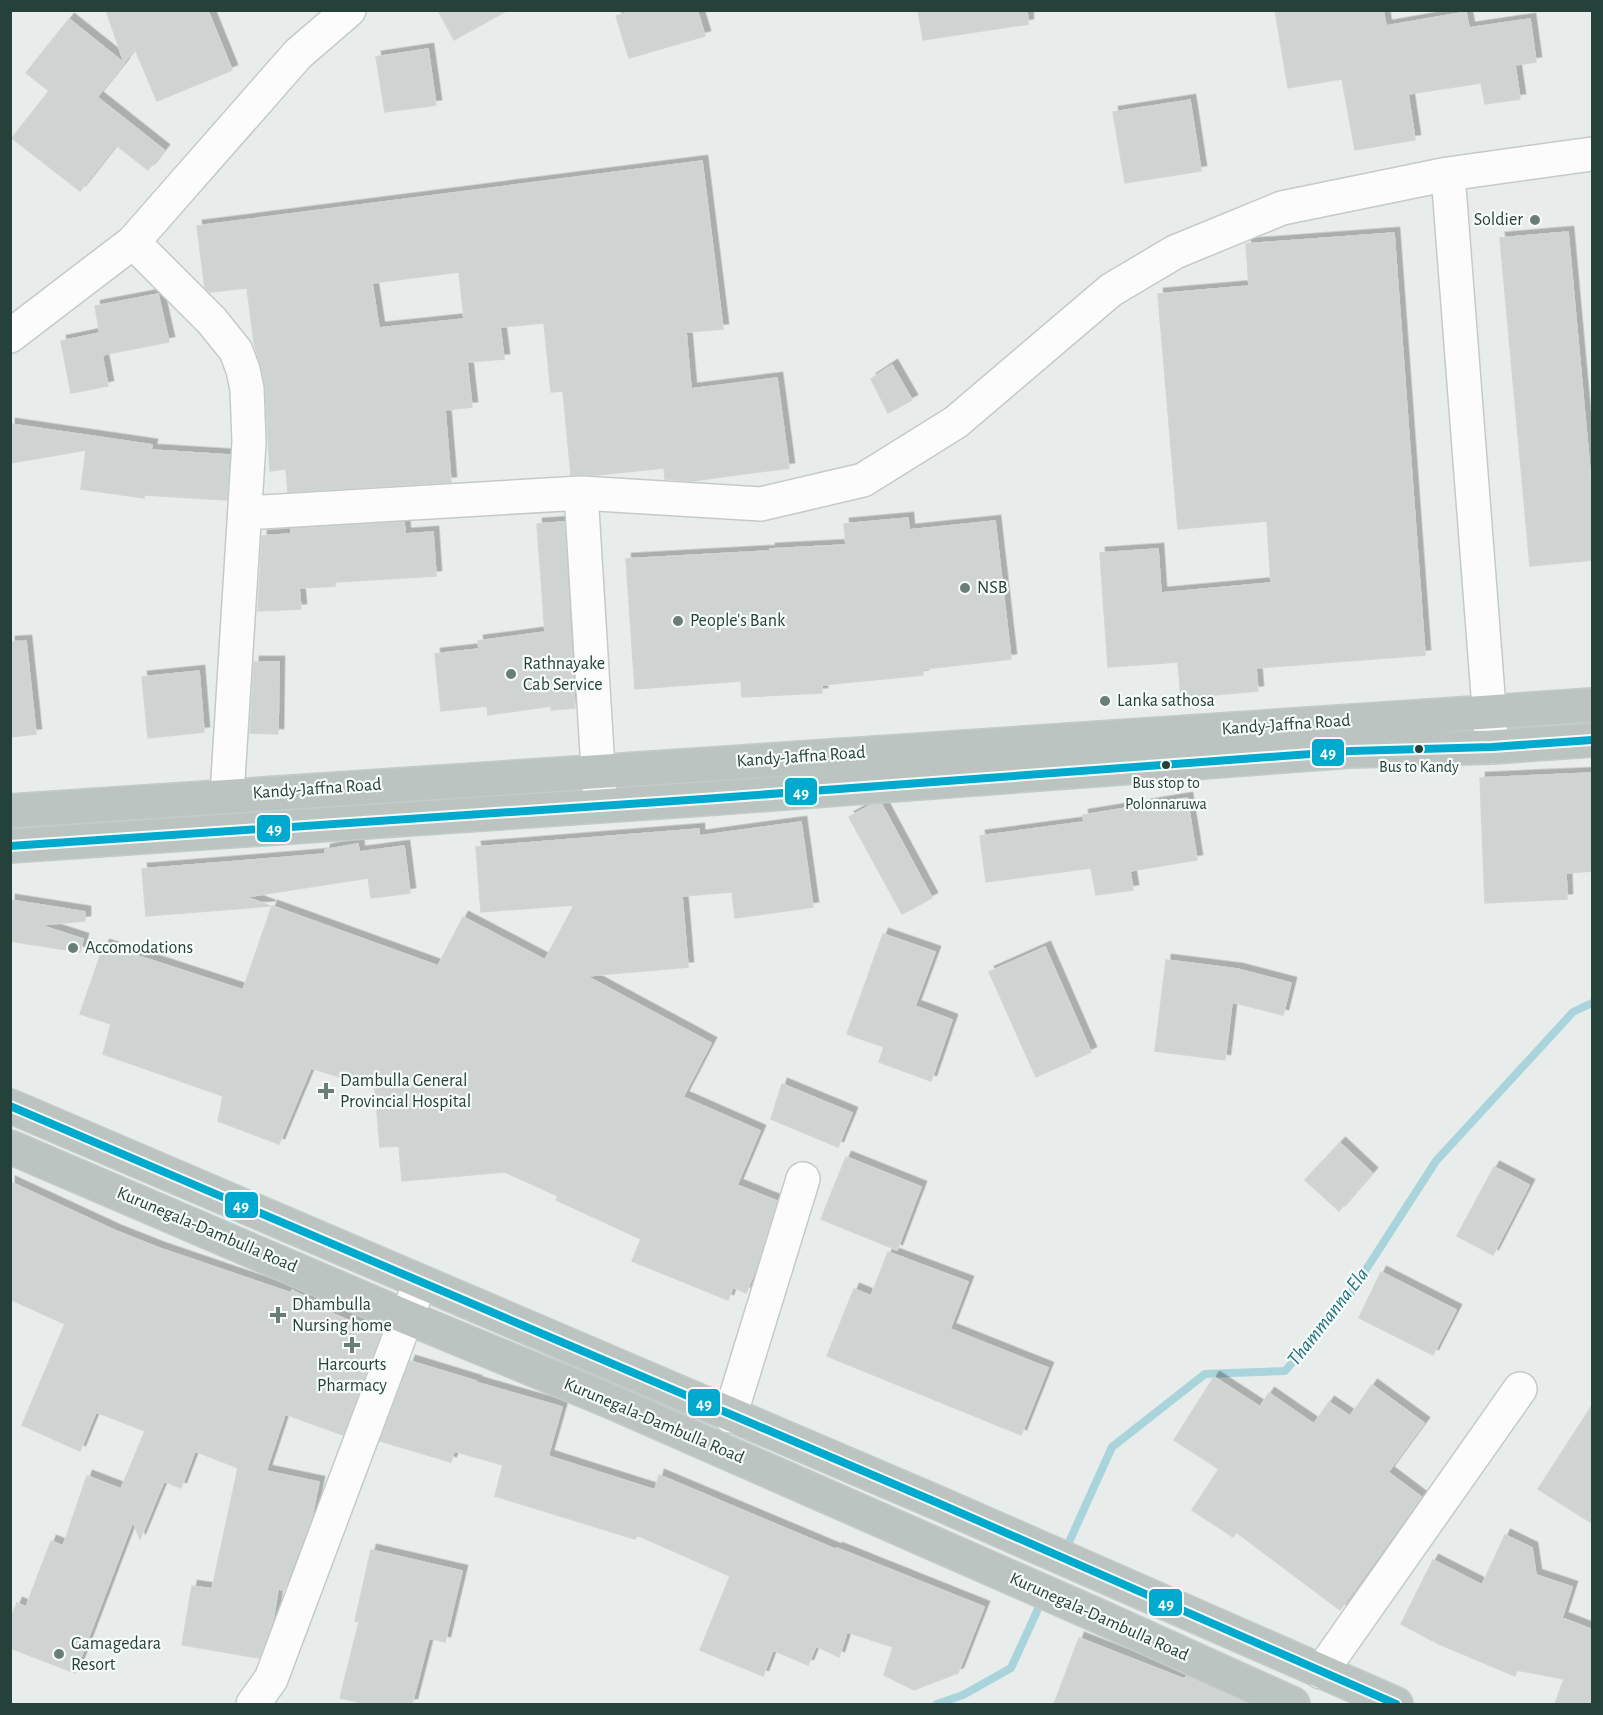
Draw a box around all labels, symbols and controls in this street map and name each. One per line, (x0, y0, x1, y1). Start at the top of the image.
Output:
place label: Soldier (1474, 211, 1523, 229)
marker: Soldier (1528, 213, 1542, 227)
place label: NSB (977, 579, 1007, 597)
marker: NSB (958, 581, 972, 595)
place label: People's Bank (690, 612, 786, 630)
marker: People's Bank (671, 614, 685, 628)
place label: Rathnayake Cab Service (523, 655, 605, 694)
marker: Rathnayake Cab Service (504, 667, 518, 681)
place label: Lanka sathosa (1117, 692, 1215, 710)
marker: Lanka sathosa (1098, 694, 1112, 708)
street label: Kandy-Jaffna Road (1221, 712, 1351, 738)
line badge: 49 (1311, 738, 1345, 767)
marker: Bus to Kandy (1413, 743, 1425, 755)
street label: Kandy-Jaffna Road (736, 744, 866, 770)
text: 49 (1320, 745, 1336, 761)
marker: Bus stop to Polonnaruwa (1160, 759, 1172, 771)
place label: Bus to Kandy (1379, 759, 1459, 776)
place label: Bus stop to Polonnaruwa (1125, 775, 1207, 812)
street label: Kandy-Jaffna Road (252, 776, 382, 802)
line badge: 49 (784, 777, 818, 806)
text: 49 (793, 785, 809, 801)
line badge: 49 (256, 814, 291, 843)
text: 49 (266, 821, 282, 837)
place label: Accomodations (85, 939, 193, 957)
marker: Accomodations (66, 941, 80, 955)
place label: Dambulla General Provincial Hospital (340, 1072, 471, 1111)
marker: Dambulla General Provincial Hospital (317, 1082, 335, 1100)
street label: Kurunegala-Dambulla Road (114, 1184, 300, 1276)
line badge: 49 (224, 1191, 259, 1219)
text: 49 (233, 1198, 249, 1214)
water label: Thammanna Ela (1284, 1264, 1372, 1370)
place label: Dhambulla Nursing home (292, 1296, 392, 1335)
marker: Dhambulla Nursing home (269, 1306, 287, 1324)
marker: Harcourts Pharmacy (345, 1338, 359, 1352)
place label: Harcourts Pharmacy (317, 1356, 387, 1395)
street label: Kurunegala-Dambulla Road (561, 1375, 747, 1467)
line badge: 49 (687, 1388, 721, 1417)
text: 49 (696, 1396, 712, 1412)
street label: Kurunegala-Dambulla Road (1007, 1569, 1191, 1665)
line badge: 49 (1148, 1588, 1183, 1617)
text: 49 (1158, 1596, 1174, 1612)
place label: Gamagedara Resort (71, 1635, 161, 1674)
marker: Gamagedara Resort (52, 1647, 66, 1661)

